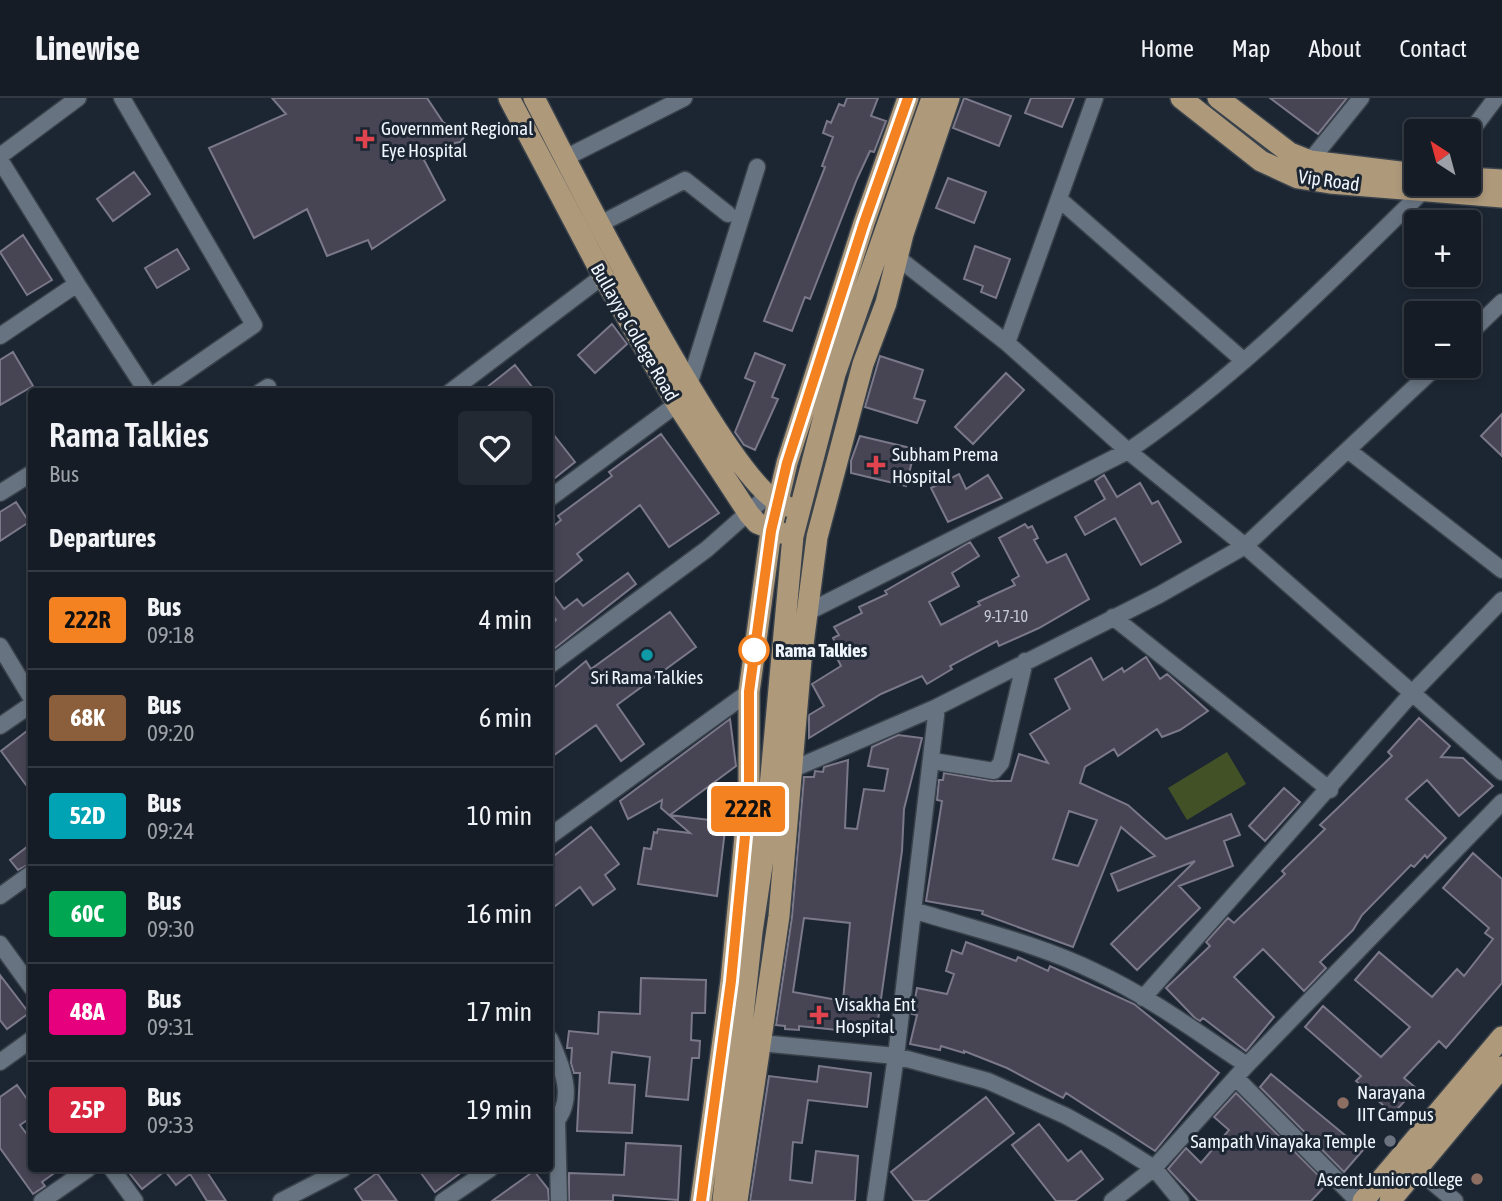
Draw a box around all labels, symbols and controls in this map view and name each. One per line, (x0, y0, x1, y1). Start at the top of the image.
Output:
text: Linewise (35, 29, 140, 67)
text: Home (1140, 35, 1194, 62)
text: Map (1232, 35, 1270, 62)
text: About (1308, 35, 1361, 62)
text: Contact (1399, 35, 1467, 62)
place label: Government Regional Eye Hospital (381, 117, 533, 161)
north arrow (1404, 119, 1480, 196)
map controls (1404, 119, 1481, 378)
marker: Government Regional Eye Hospital (355, 129, 375, 149)
street label: Vip Road (1297, 165, 1361, 195)
button: + (1404, 210, 1481, 287)
street label: Bullayya College Road (587, 259, 683, 405)
button: − (1404, 301, 1481, 378)
button: heart (458, 411, 532, 485)
text: Rama Talkies (49, 416, 209, 454)
place label: Subham Prema Hospital (892, 443, 999, 487)
marker: Subham Prema Hospital (866, 455, 886, 475)
text: Bus (49, 461, 79, 487)
text: Departures (49, 523, 156, 553)
text: Bus (147, 592, 181, 622)
text: 4 min (479, 605, 532, 635)
text: 222R (65, 606, 110, 633)
house number: 9-17-10 (984, 607, 1028, 625)
text: 09:18 (147, 622, 194, 648)
marker: Rama Talkies (739, 635, 769, 665)
place label: Rama Talkies (775, 639, 868, 661)
marker: Sri Rama Talkies (639, 647, 655, 663)
place label: Sri Rama Talkies (591, 666, 703, 688)
text: Bus (147, 690, 181, 720)
text: 6 min (479, 703, 532, 733)
text: 68K (70, 704, 105, 731)
text: 09:20 (147, 720, 194, 746)
line badge: 222R (699, 786, 797, 832)
text: Bus (147, 788, 181, 818)
text: 222R (725, 795, 771, 822)
text: 10 min (467, 801, 532, 831)
text: 52D (70, 802, 106, 829)
text: 09:24 (147, 818, 194, 844)
text: Bus (147, 886, 181, 916)
text: 16 min (467, 899, 532, 929)
text: 60C (71, 900, 104, 927)
text: 09:30 (147, 916, 194, 942)
text: Bus (147, 984, 181, 1014)
place label: Visakha Ent Hospital (835, 993, 916, 1037)
text: 17 min (467, 997, 532, 1027)
text: 48A (70, 998, 105, 1025)
marker: Visakha Ent Hospital (809, 1005, 829, 1025)
text: 09:31 (147, 1014, 194, 1040)
place label: Narayana IIT Campus (1357, 1081, 1434, 1125)
text: Bus (147, 1082, 181, 1112)
text: 19 min (467, 1095, 532, 1125)
marker: Narayana IIT Campus (1335, 1095, 1351, 1111)
text: 25P (70, 1096, 105, 1123)
text: 09:33 (147, 1112, 194, 1138)
place label: Sampath Vinayaka Temple (1190, 1130, 1376, 1152)
marker: Sampath Vinayaka Temple (1382, 1133, 1398, 1149)
place label: Ascent Junior college (1317, 1168, 1463, 1190)
marker: Ascent Junior college (1469, 1171, 1485, 1187)

